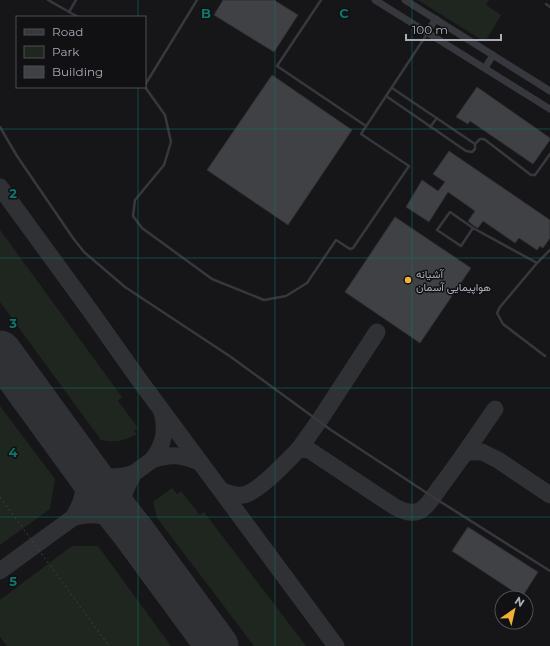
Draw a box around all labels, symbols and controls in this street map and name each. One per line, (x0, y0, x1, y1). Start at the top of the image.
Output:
text: B (201, 5, 211, 21)
text: C (339, 5, 349, 21)
legend (16, 16, 146, 88)
scale bar (406, 16, 501, 42)
text: 100 m (412, 22, 448, 37)
text: Road (52, 24, 83, 39)
text: Park (52, 44, 80, 59)
text: Building (52, 64, 103, 79)
text: 2 (9, 185, 17, 201)
place label: آشیانه هواپیمایی آسمان (416, 267, 491, 295)
marker: آشیانه هواپیمایی آسمان (403, 275, 413, 285)
text: 3 (8, 315, 17, 331)
text: 4 (9, 444, 18, 460)
text: 5 (9, 573, 17, 589)
north arrow (494, 590, 534, 630)
text: N (512, 593, 527, 610)

